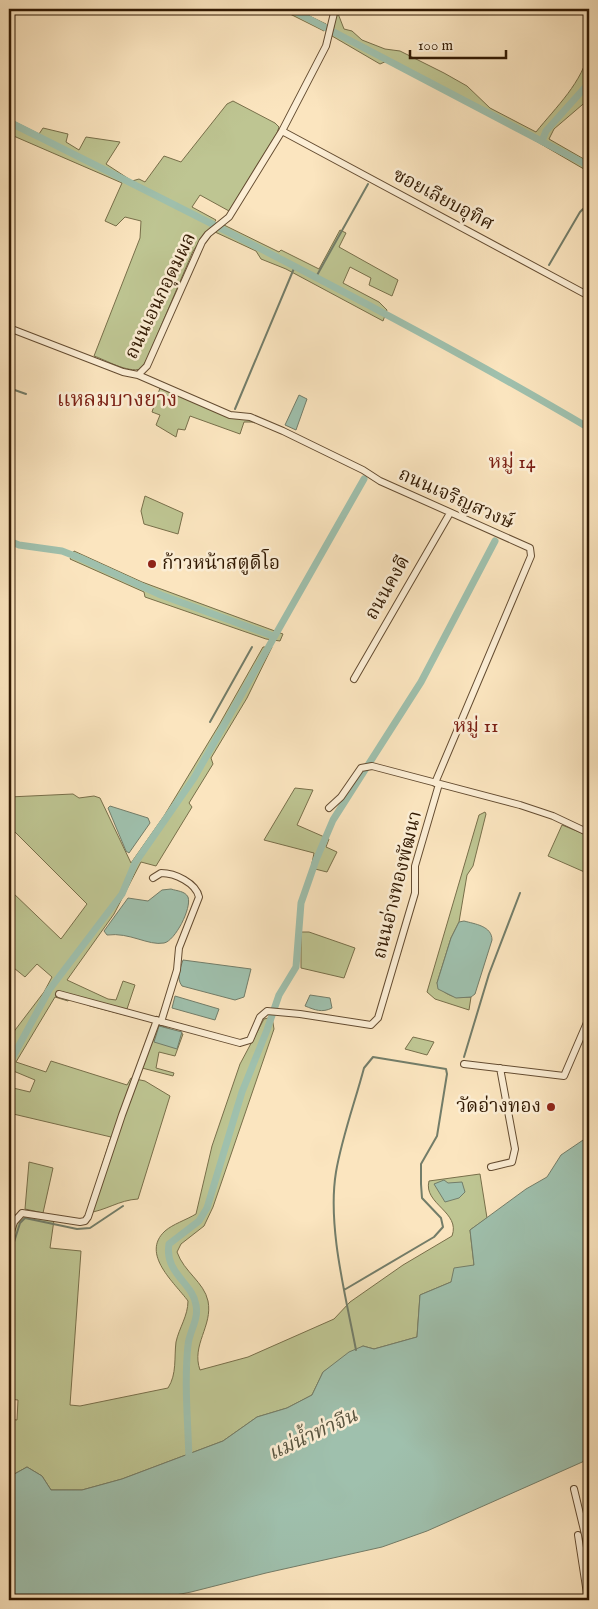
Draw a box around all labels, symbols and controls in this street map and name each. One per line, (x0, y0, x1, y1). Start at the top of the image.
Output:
scale bar (410, 28, 507, 60)
text: 100 m (418, 36, 454, 55)
street label: ซอยเลียบอุทิศ (388, 163, 498, 237)
street label: ถนนเอนกอุดมผล (120, 229, 202, 363)
district label: แหลมบางยาง (57, 387, 177, 414)
district label: หมู่ 14 (488, 450, 536, 475)
street label: ถนนเจริญสวงษ์ (394, 462, 518, 535)
place label: ก้าวหน้าสตูดิโอ (162, 548, 280, 576)
street label: ถนนคงดี (360, 552, 416, 624)
marker: ก้าวหน้าสตูดิโอ (146, 558, 158, 570)
district label: หมู่ 11 (454, 714, 498, 739)
street label: ถนนอ่างทองพัฒนา (368, 808, 428, 962)
place label: วัดอ่างทอง (456, 1095, 541, 1119)
marker: วัดอ่างทอง (545, 1101, 557, 1113)
water label: แม่น้ำท่าจีน (263, 1399, 362, 1467)

